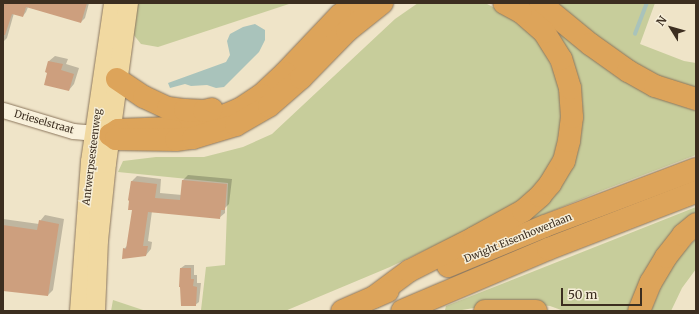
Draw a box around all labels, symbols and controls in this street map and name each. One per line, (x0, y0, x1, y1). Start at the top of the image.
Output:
north arrow (651, 8, 691, 48)
text: N (653, 13, 670, 28)
street label: Drieselstraat (13, 108, 75, 136)
street label: Antwerpsesteenweg (80, 108, 104, 206)
street label: Dwight Eisenhowerlaan (462, 211, 574, 265)
scale bar (563, 280, 644, 306)
text: 50 m (568, 287, 597, 302)

